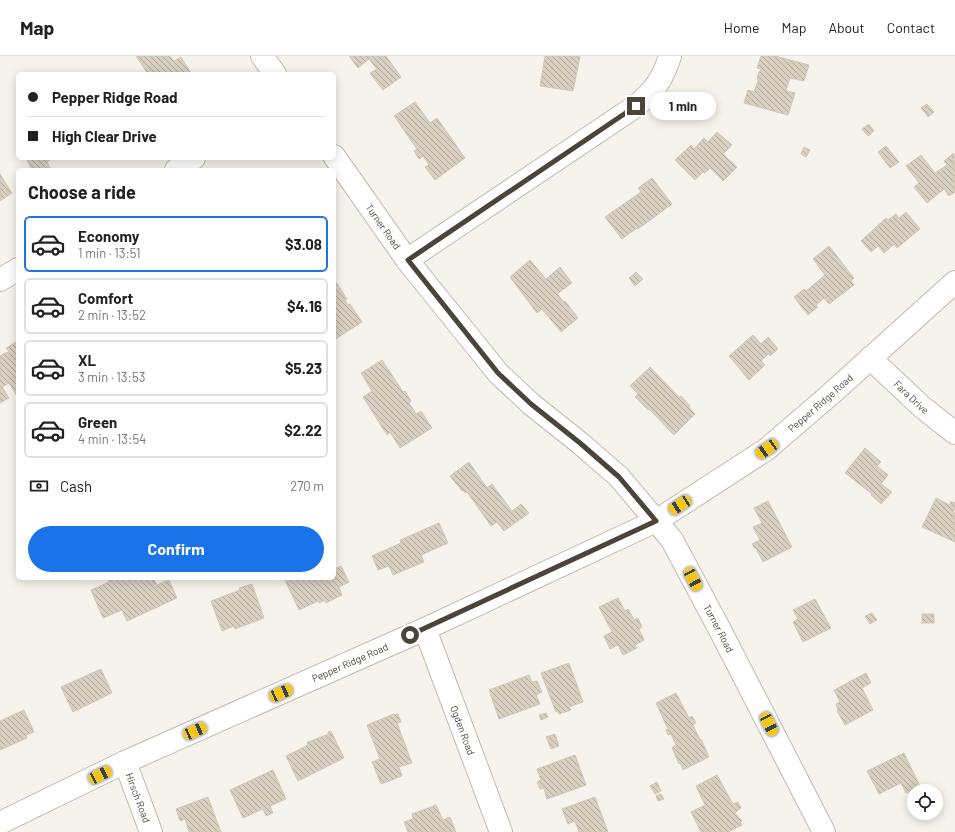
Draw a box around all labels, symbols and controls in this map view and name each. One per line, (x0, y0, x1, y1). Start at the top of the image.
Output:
text: Map (20, 16, 54, 39)
text: Home (724, 19, 760, 36)
text: Map (782, 19, 806, 36)
text: About (828, 19, 865, 36)
text: Contact (887, 19, 935, 36)
text: Pepper Ridge Road (52, 88, 178, 106)
callout: 1 min (650, 92, 716, 120)
route end (627, 97, 645, 115)
text: 1 min (669, 98, 697, 114)
text: High Clear Drive (52, 127, 157, 145)
text: Choose a ride (28, 181, 136, 203)
street label: Turner Road (363, 201, 403, 251)
icon: car (30, 226, 66, 262)
text: Economy (78, 227, 139, 245)
text: $3.08 (285, 235, 322, 253)
text: 1 min · 13:51 (78, 245, 141, 261)
icon: car (30, 288, 66, 324)
text: Comfort (78, 289, 133, 307)
text: $4.16 (287, 297, 322, 315)
text: 2 min · 13:52 (78, 307, 146, 323)
icon: car (30, 350, 66, 386)
text: XL (78, 351, 96, 369)
text: $5.23 (285, 359, 322, 377)
text: 3 min · 13:53 (78, 369, 145, 385)
street label: Pepper Ridge Road (785, 371, 855, 434)
street label: Fara Drive (892, 378, 931, 416)
icon: car (30, 412, 66, 448)
text: Green (78, 413, 117, 431)
text: $2.22 (284, 421, 322, 439)
text: 4 min · 13:54 (78, 431, 146, 447)
car (754, 437, 780, 461)
icon: cash (28, 475, 50, 497)
text: Cash (60, 477, 92, 495)
text: 270 m (290, 478, 324, 494)
car (667, 493, 693, 517)
button: Confirm (28, 526, 324, 572)
car (682, 566, 704, 592)
street label: Turner Road (701, 602, 736, 654)
route start (401, 626, 419, 644)
street label: Pepper Ridge Road (310, 640, 390, 684)
car (268, 683, 294, 703)
street label: Ogden Road (448, 704, 478, 757)
car (758, 711, 780, 737)
car (182, 721, 208, 741)
car (87, 764, 113, 786)
street label: Hirsch Road (124, 771, 153, 824)
map controls (907, 784, 943, 820)
button: locate (907, 784, 943, 820)

